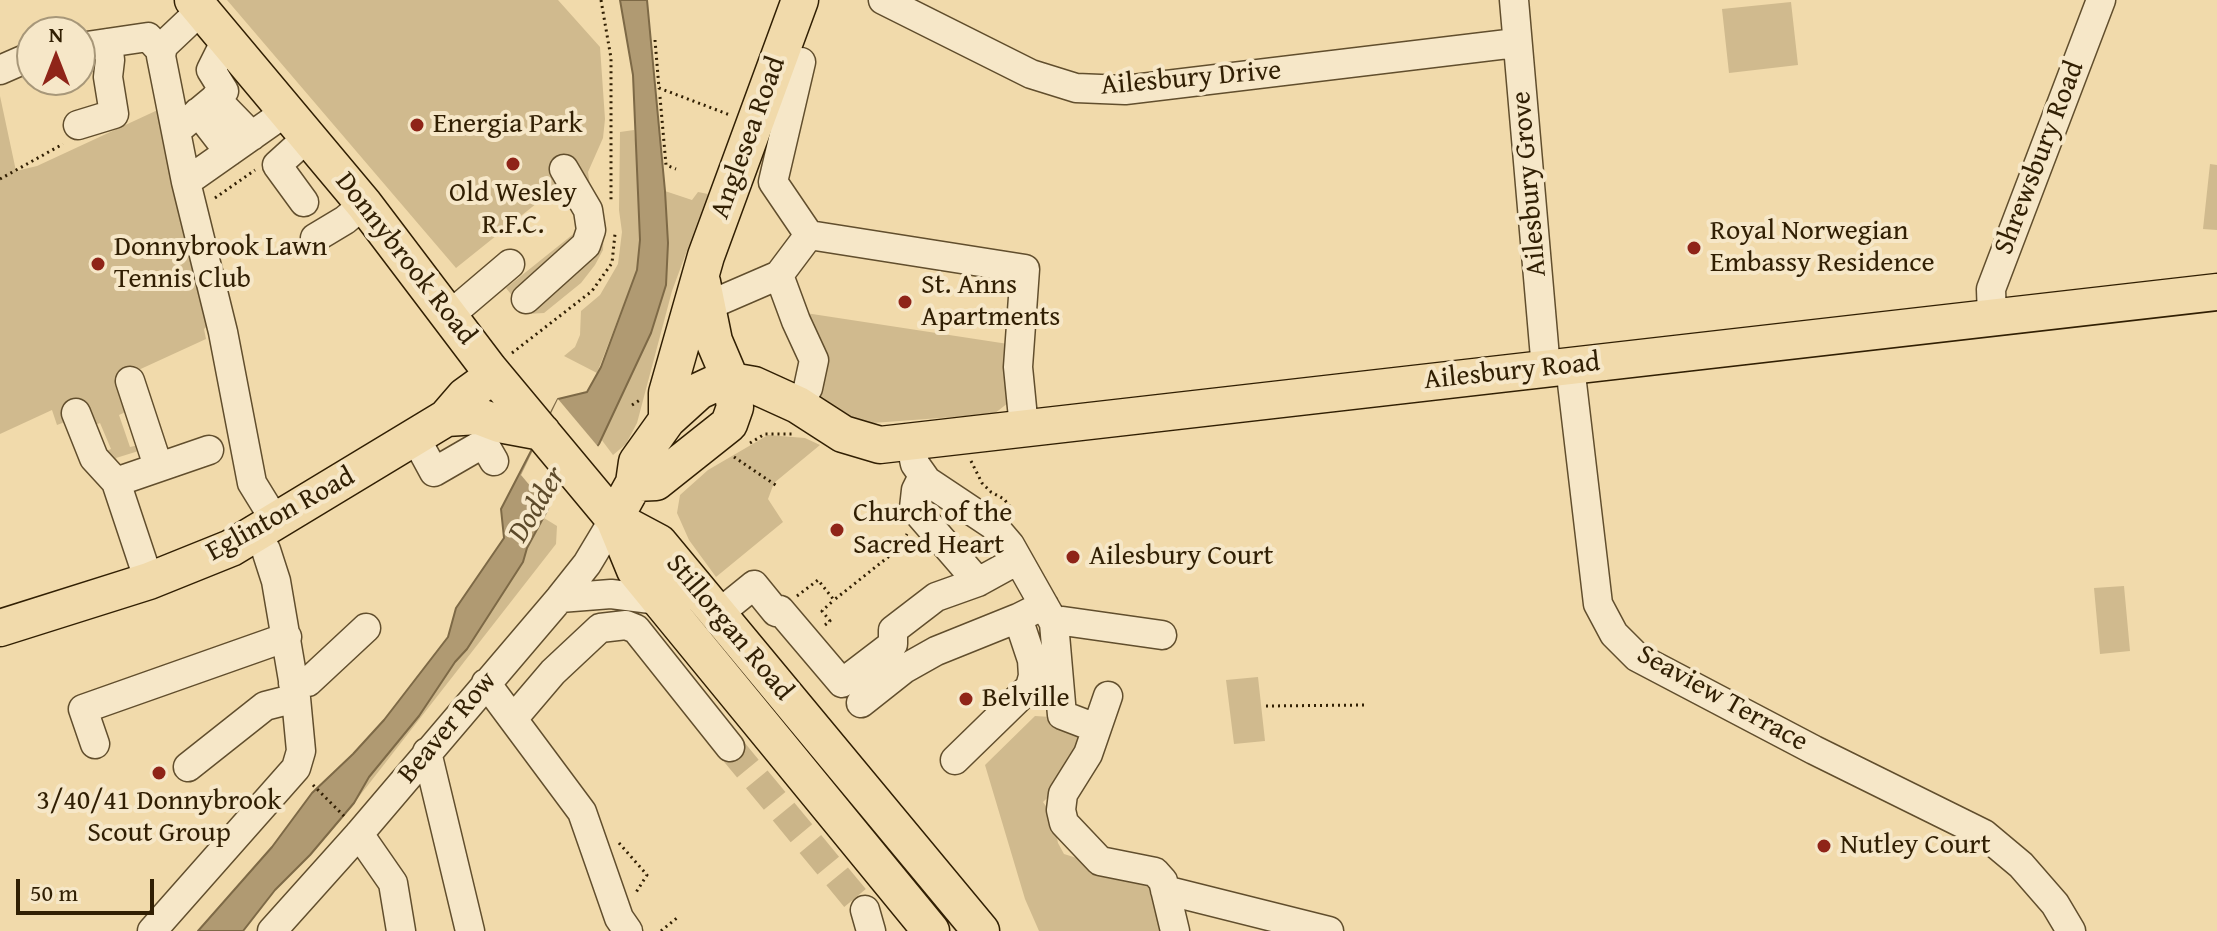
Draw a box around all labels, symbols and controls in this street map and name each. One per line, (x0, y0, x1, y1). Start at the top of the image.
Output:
north arrow (16, 16, 96, 96)
text: N (49, 18, 63, 50)
street label: Anglesea Road (704, 52, 794, 224)
street label: Ailesbury Drive (1099, 54, 1283, 104)
street label: Shrewsbury Road (1988, 57, 2092, 259)
street label: Ailesbury Grove (1505, 90, 1555, 278)
place label: Energia Park (433, 108, 583, 142)
marker: Energia Park (408, 116, 426, 134)
marker: Old Wesley R.F.C. (504, 155, 522, 173)
street label: Donnybrook Road (327, 166, 483, 352)
place label: Old Wesley R.F.C. (449, 177, 577, 243)
place label: Royal Norwegian Embassy Residence (1710, 215, 1935, 281)
place label: Donnybrook Lawn Tennis Club (114, 231, 327, 297)
marker: Royal Norwegian Embassy Residence (1685, 239, 1703, 257)
marker: Donnybrook Lawn Tennis Club (89, 255, 107, 273)
place label: St. Anns Apartments (921, 269, 1060, 335)
marker: St. Anns Apartments (896, 293, 914, 311)
street label: Ailesbury Road (1422, 346, 1602, 398)
street label: Eglinton Road (201, 461, 361, 569)
water label: Dodder (502, 461, 574, 549)
place label: Church of the Sacred Heart (853, 497, 1012, 563)
marker: Church of the Sacred Heart (828, 521, 846, 539)
place label: Ailesbury Court (1089, 540, 1273, 574)
street label: Stillorgan Road (658, 548, 800, 708)
marker: Ailesbury Court (1064, 548, 1082, 566)
street label: Seaview Terrace (1631, 638, 1813, 760)
street label: Beaver Row (391, 665, 505, 791)
place label: Belville (982, 682, 1070, 716)
marker: Belville (957, 690, 975, 708)
marker: 3/40/41 Donnybrook Scout Group (150, 764, 168, 782)
place label: 3/40/41 Donnybrook Scout Group (36, 785, 282, 851)
place label: Nutley Court (1840, 829, 1991, 863)
marker: Nutley Court (1815, 837, 1833, 855)
scale bar (20, 863, 158, 913)
text: 50 m (30, 875, 78, 910)

